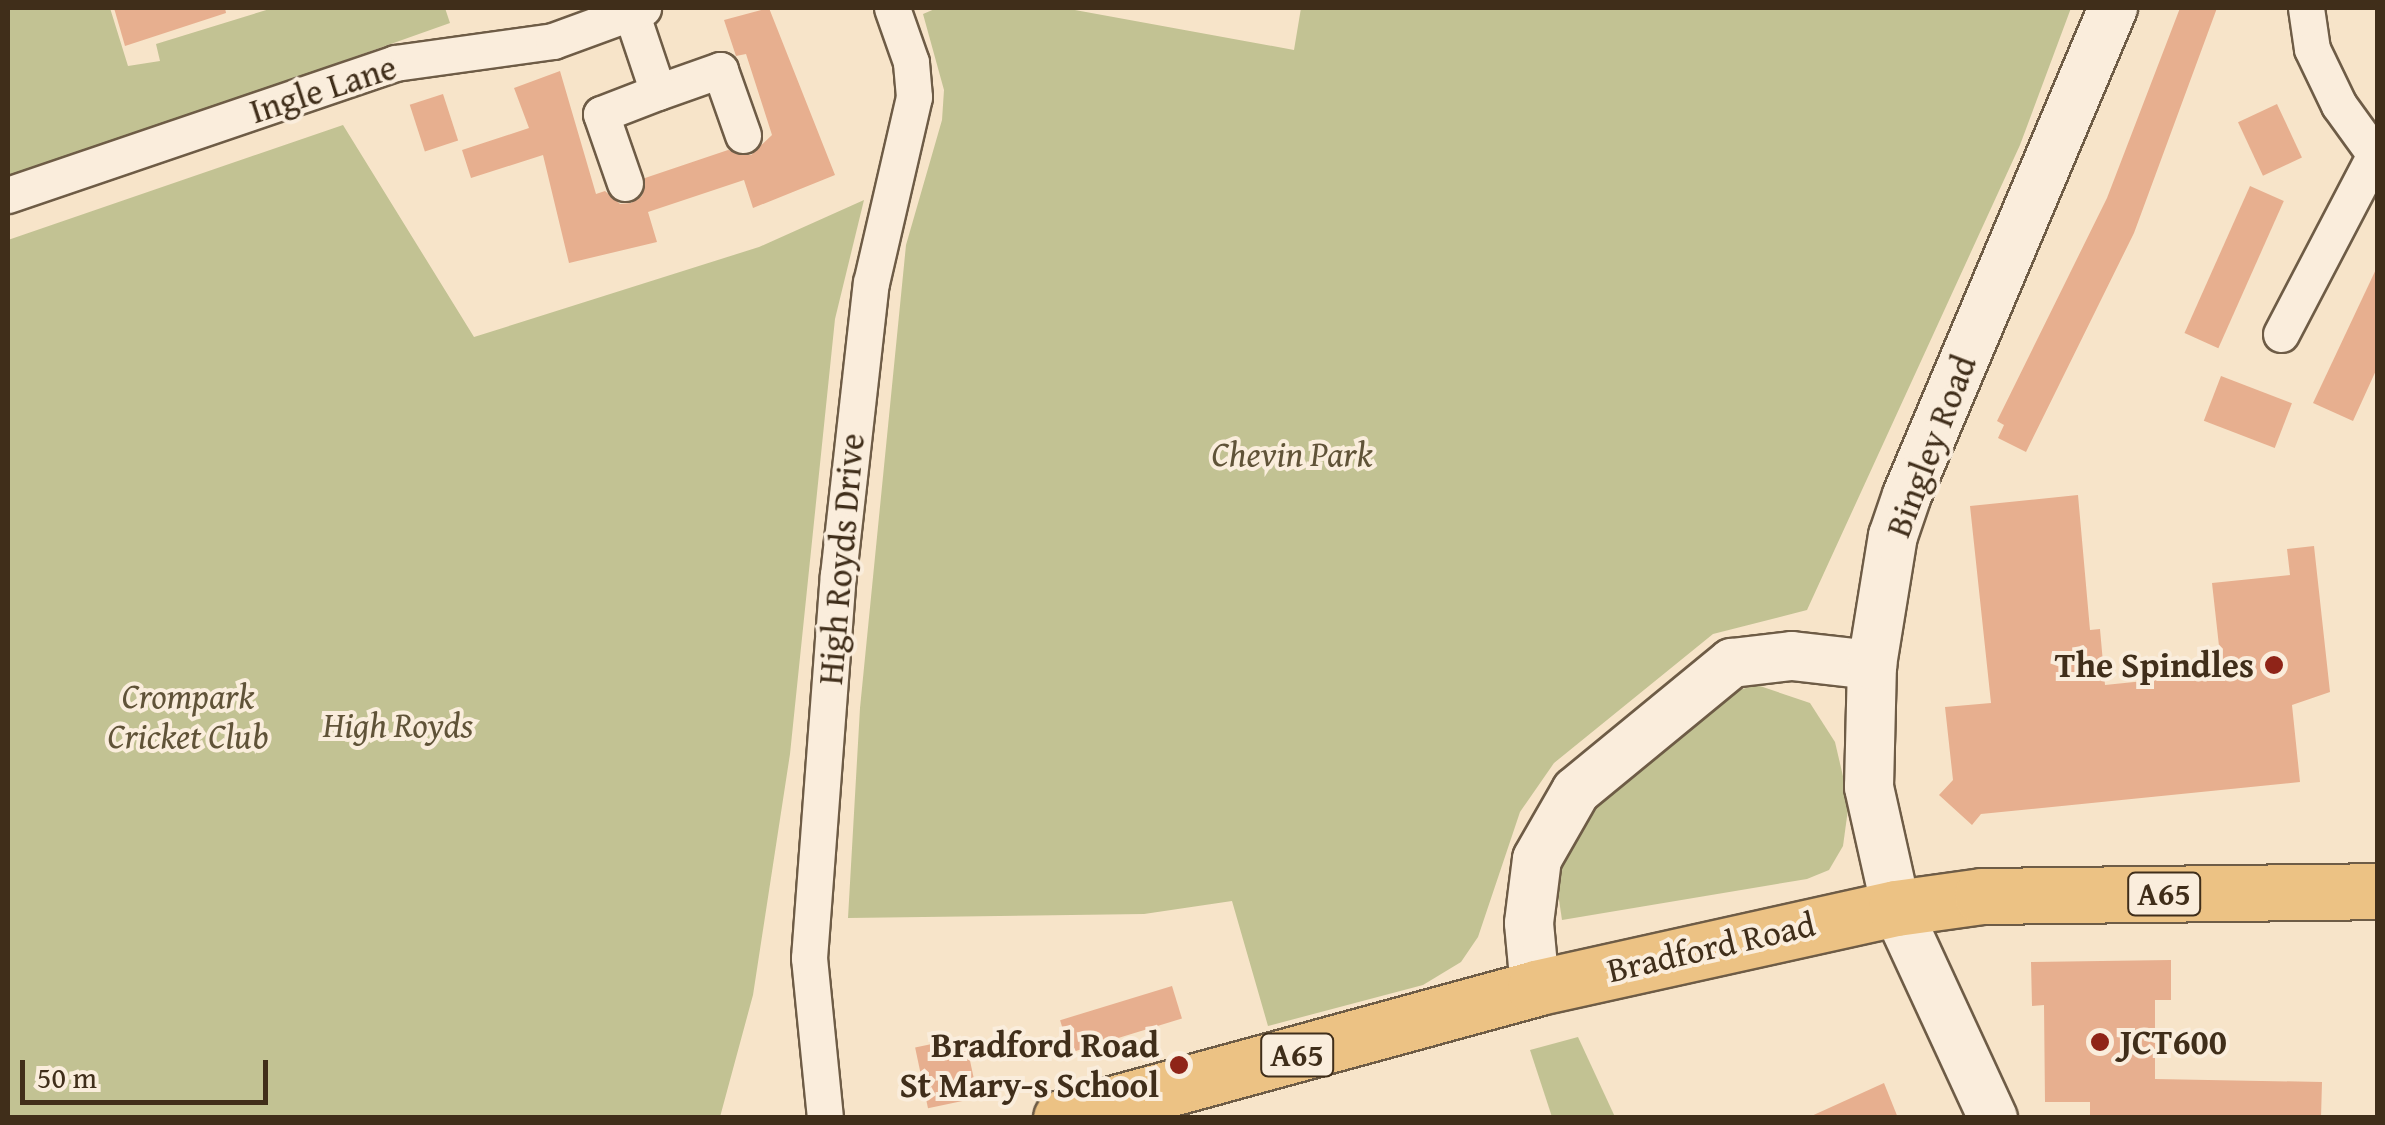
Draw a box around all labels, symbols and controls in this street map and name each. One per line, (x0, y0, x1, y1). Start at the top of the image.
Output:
street label: Ingle Lane (244, 46, 402, 132)
street label: Bingley Road (1877, 349, 1985, 543)
street label: High Royds Drive (809, 432, 873, 686)
park label: Chevin Park (1212, 433, 1372, 475)
place label: The Spindles (2055, 644, 2254, 686)
marker: The Spindles (2263, 654, 2285, 676)
park label: Crompark Cricket Club (107, 675, 269, 757)
park label: High Royds (323, 704, 473, 746)
road number: A65 (2126, 867, 2202, 921)
street label: Bradford Road (1603, 903, 1819, 991)
place label: JCT600 (2120, 1021, 2227, 1063)
place label: Bradford Road St Mary-s School (899, 1024, 1159, 1106)
road number: A65 (1260, 1028, 1334, 1082)
marker: JCT600 (2089, 1031, 2111, 1053)
scale bar (25, 1040, 272, 1102)
marker: Bradford Road St Mary-s School (1168, 1054, 1190, 1076)
text: 50 m (37, 1055, 97, 1099)

